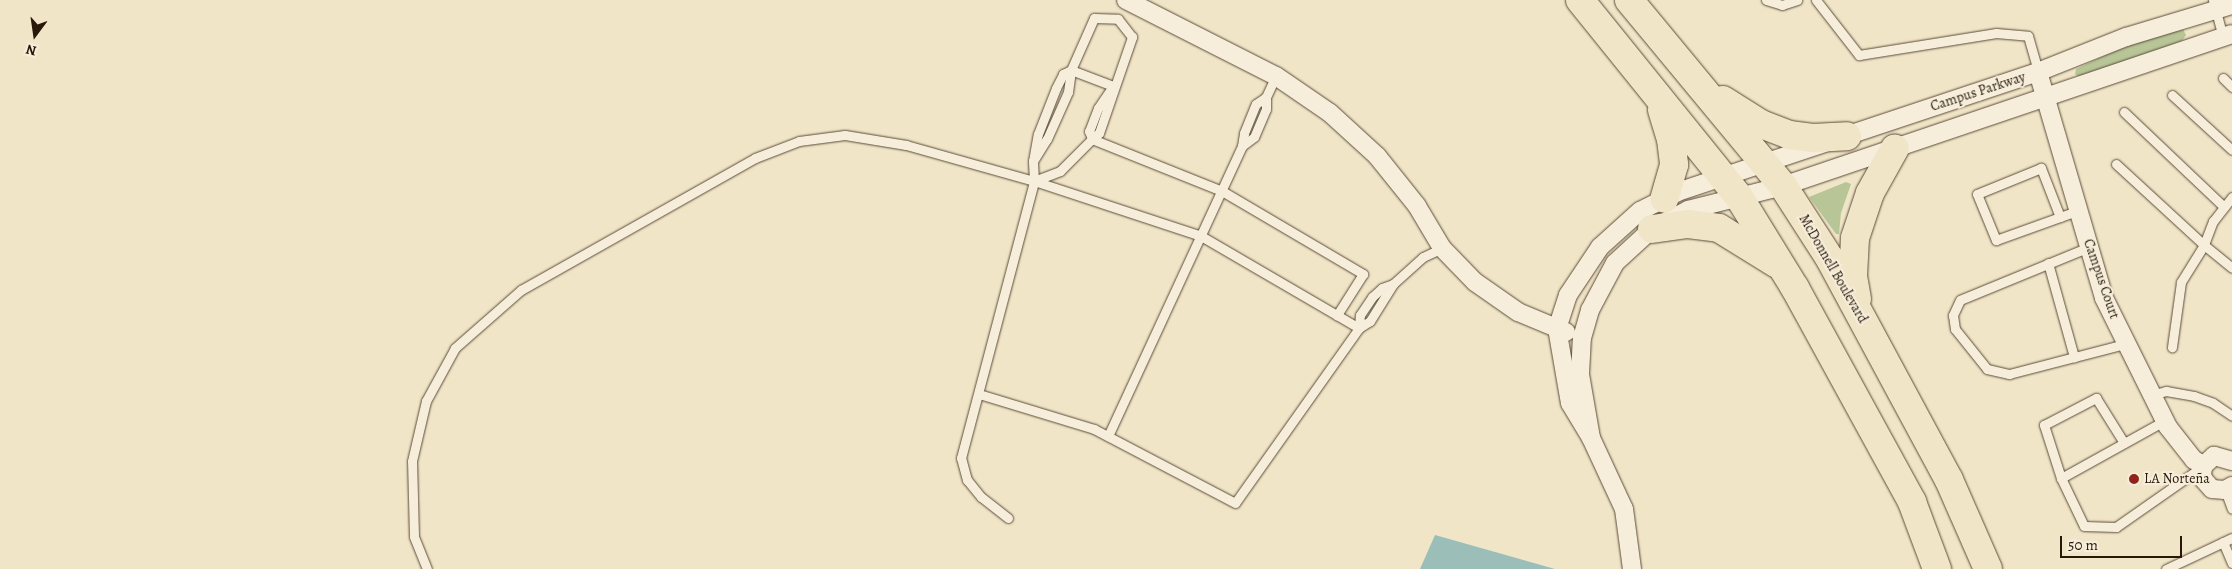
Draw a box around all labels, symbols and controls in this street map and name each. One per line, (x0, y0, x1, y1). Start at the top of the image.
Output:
north arrow (10, 10, 60, 60)
text: N (24, 40, 39, 60)
street label: Campus Parkway (1928, 69, 2028, 115)
street label: McDonnell Boulevard (1795, 212, 1871, 326)
street label: Campus Court (2079, 237, 2123, 321)
place label: LA Norteña (2144, 471, 2210, 487)
marker: LA Norteña (2128, 473, 2140, 485)
scale bar (2062, 526, 2184, 558)
text: 50 m (2068, 535, 2098, 555)

